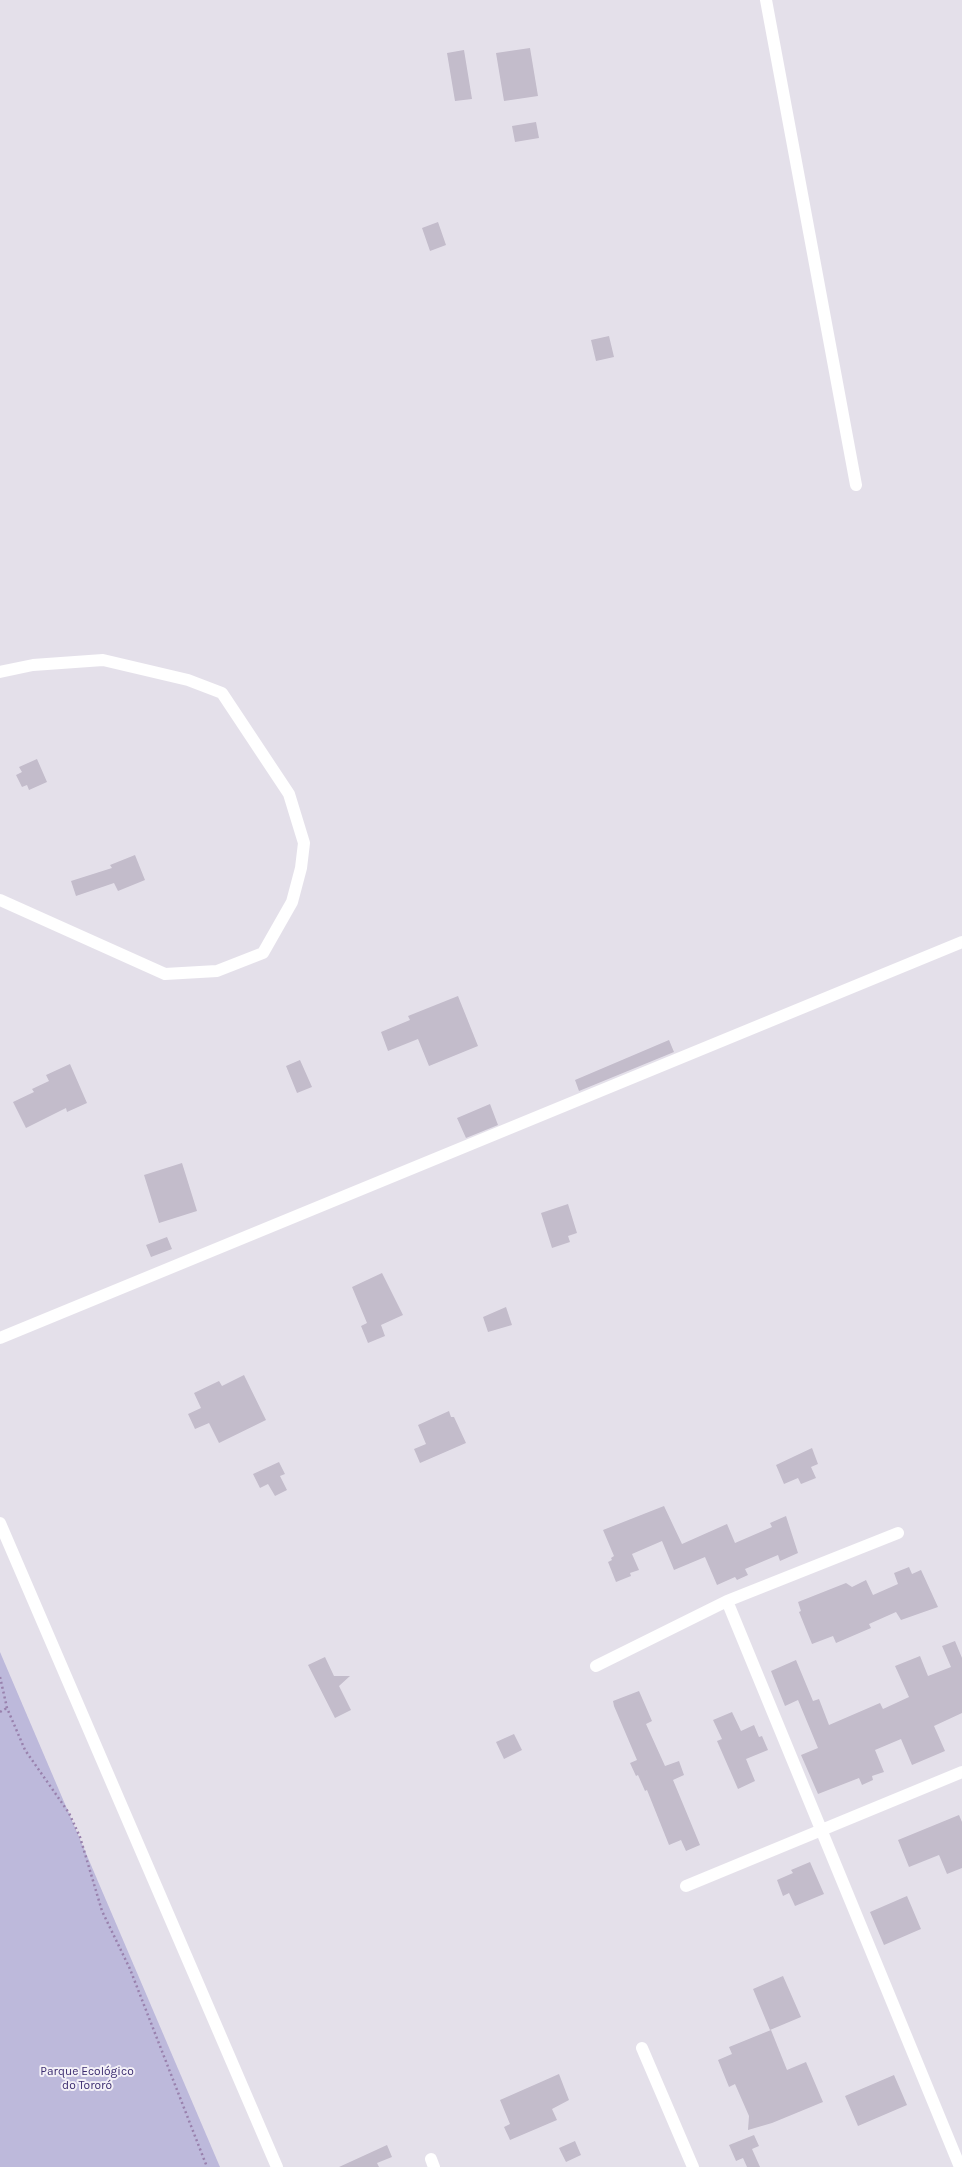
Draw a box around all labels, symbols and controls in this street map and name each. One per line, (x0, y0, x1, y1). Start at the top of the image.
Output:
park label: Parque Ecológico do Tororó (40, 2065, 134, 2093)

